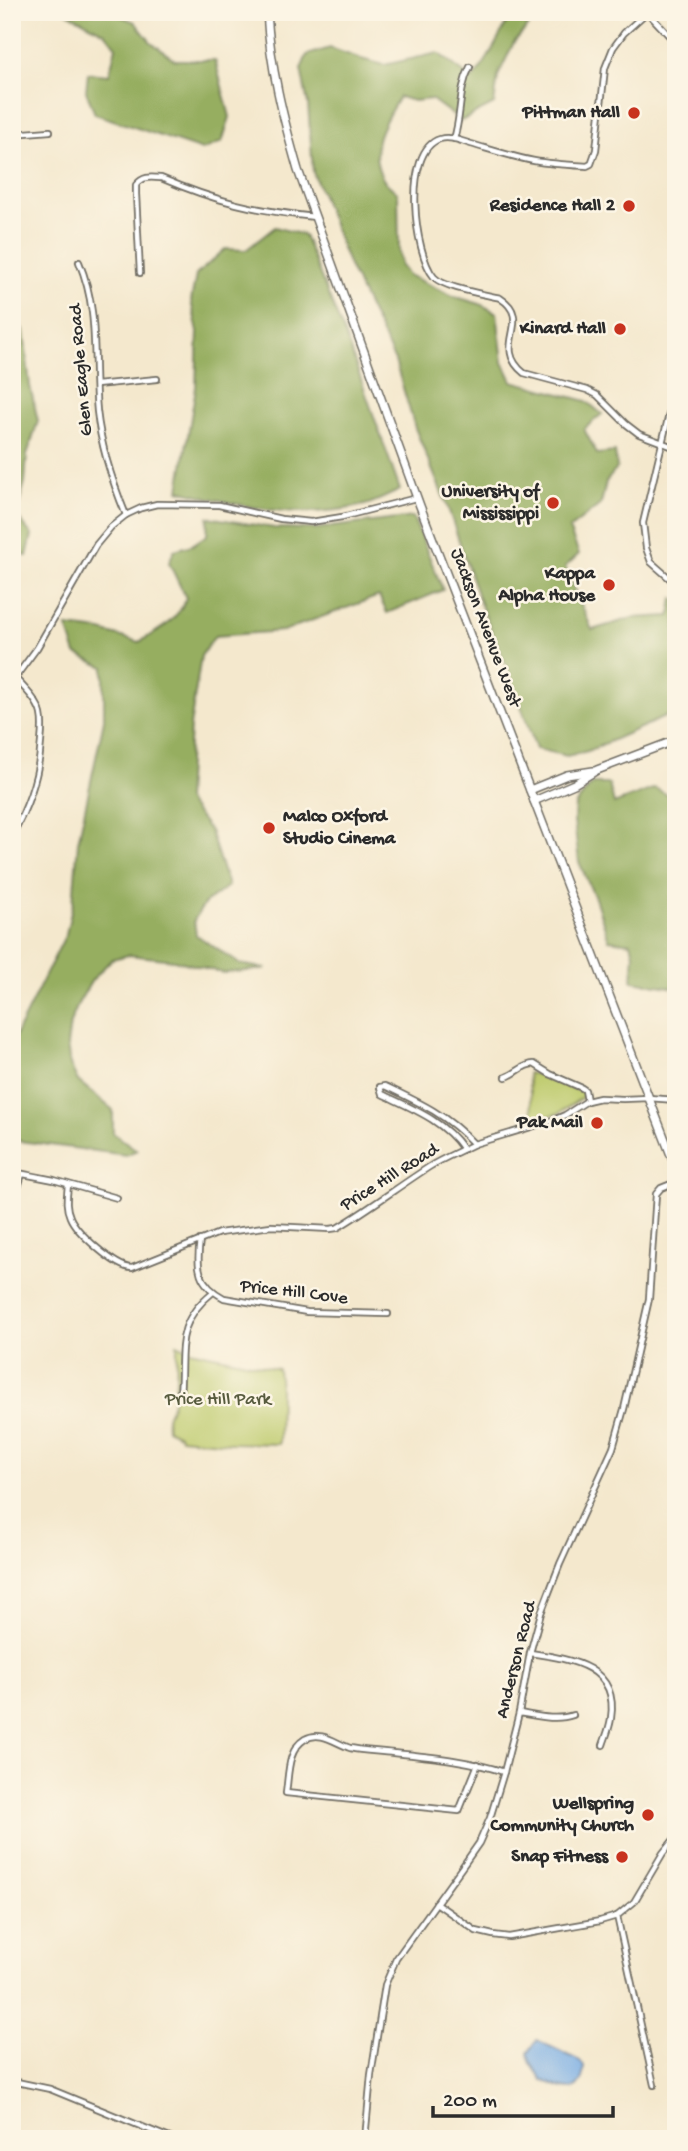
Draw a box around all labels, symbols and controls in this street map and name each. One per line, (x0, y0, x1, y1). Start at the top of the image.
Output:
place label: Pittman Hall (522, 102, 620, 125)
marker: Pittman Hall (626, 105, 642, 121)
place label: Residence Hall 2 (489, 195, 616, 218)
marker: Residence Hall 2 (621, 198, 637, 214)
street label: Glen Eagle Road (65, 301, 99, 437)
place label: Kinard Hall (519, 318, 606, 341)
marker: Kinard Hall (612, 321, 628, 337)
place label: University of Mississippi (442, 481, 541, 526)
marker: University of Mississippi (545, 495, 561, 511)
street label: Jackson Avenue West (444, 545, 527, 713)
place label: Kappa Alpha House (498, 563, 596, 608)
marker: Kappa Alpha House (601, 577, 617, 593)
place label: Malco Oxford Studio Cinema (283, 806, 397, 851)
marker: Malco Oxford Studio Cinema (261, 820, 277, 836)
place label: Pak Mail (516, 1112, 583, 1135)
marker: Pak Mail (589, 1115, 605, 1131)
street label: Price Hill Road (336, 1138, 445, 1218)
street label: Price Hill Cove (238, 1275, 349, 1311)
park label: Price Hill Park (164, 1389, 273, 1412)
street label: Anderson Road (491, 1597, 543, 1721)
place label: Wellspring Community Church (489, 1793, 635, 1838)
marker: Wellspring Community Church (640, 1807, 656, 1823)
place label: Snap Fitness (511, 1846, 609, 1869)
marker: Snap Fitness (614, 1849, 630, 1865)
scale bar (433, 2074, 613, 2118)
text: 200 m (443, 2090, 497, 2115)

